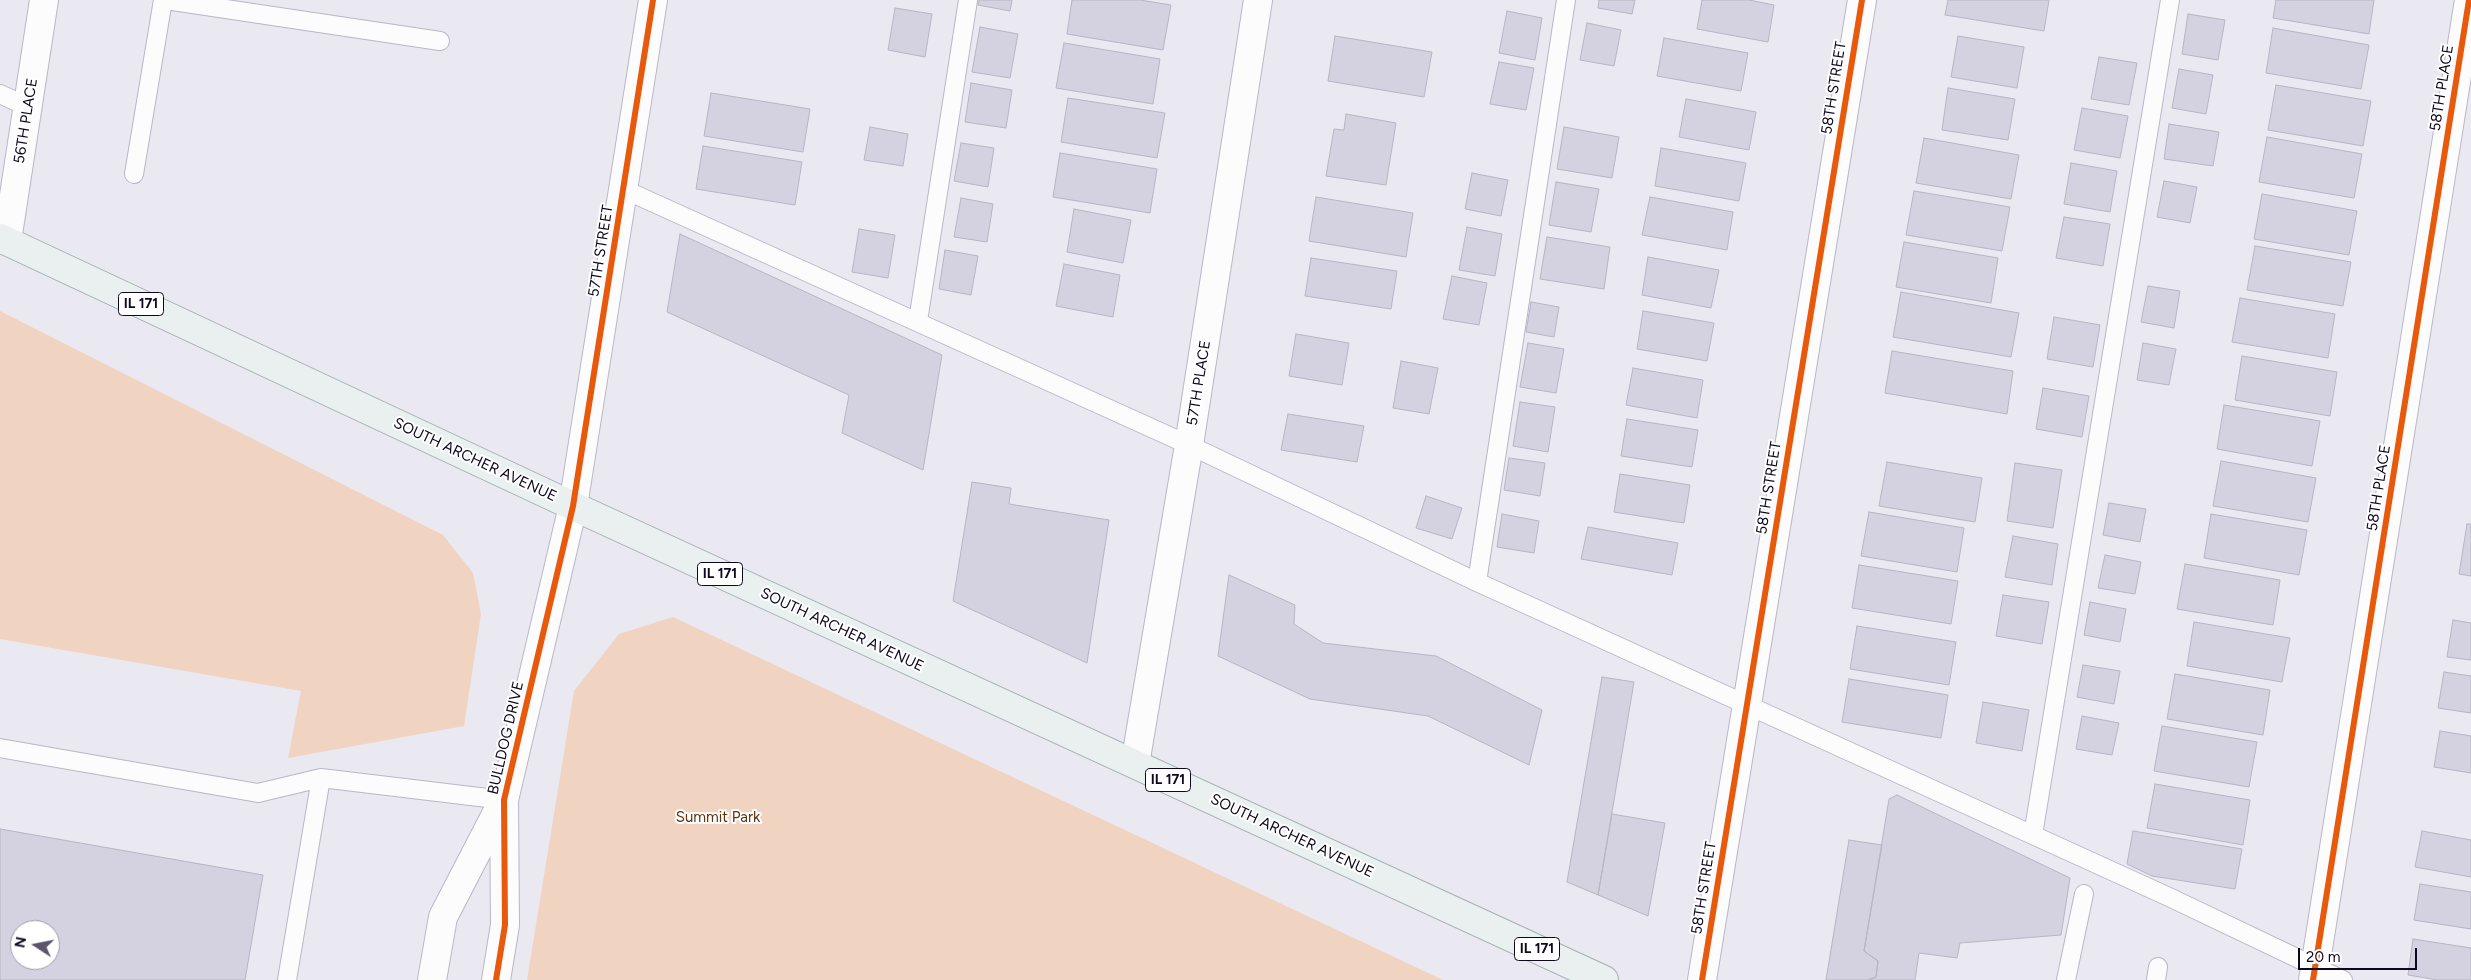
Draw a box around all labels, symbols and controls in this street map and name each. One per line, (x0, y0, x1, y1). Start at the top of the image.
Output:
street label: 58TH STREET (1818, 40, 1850, 136)
street label: 58TH PLACE (2426, 44, 2458, 132)
street label: 56TH PLACE (10, 77, 42, 165)
street label: 57TH STREET (585, 204, 617, 298)
road number: IL 171 (118, 292, 164, 316)
street label: 57TH PLACE (1183, 339, 1215, 427)
street label: SOUTH ARCHER AVENUE (391, 414, 559, 506)
street label: 58TH STREET (1753, 440, 1785, 536)
street label: 58TH PLACE (2363, 444, 2395, 532)
road number: IL 171 (698, 562, 742, 586)
street label: SOUTH ARCHER AVENUE (758, 584, 926, 676)
street label: BULLDOG DRIVE (484, 680, 528, 796)
road number: IL 171 (1146, 768, 1190, 792)
street label: SOUTH ARCHER AVENUE (1208, 790, 1376, 882)
park label: Summit Park (676, 809, 760, 827)
street label: 58TH STREET (1688, 840, 1720, 936)
north arrow (10, 920, 60, 970)
text: N (11, 935, 30, 949)
road number: IL 171 (1514, 938, 1560, 961)
scale bar (2301, 938, 2420, 970)
text: 20 m (2306, 948, 2340, 966)

